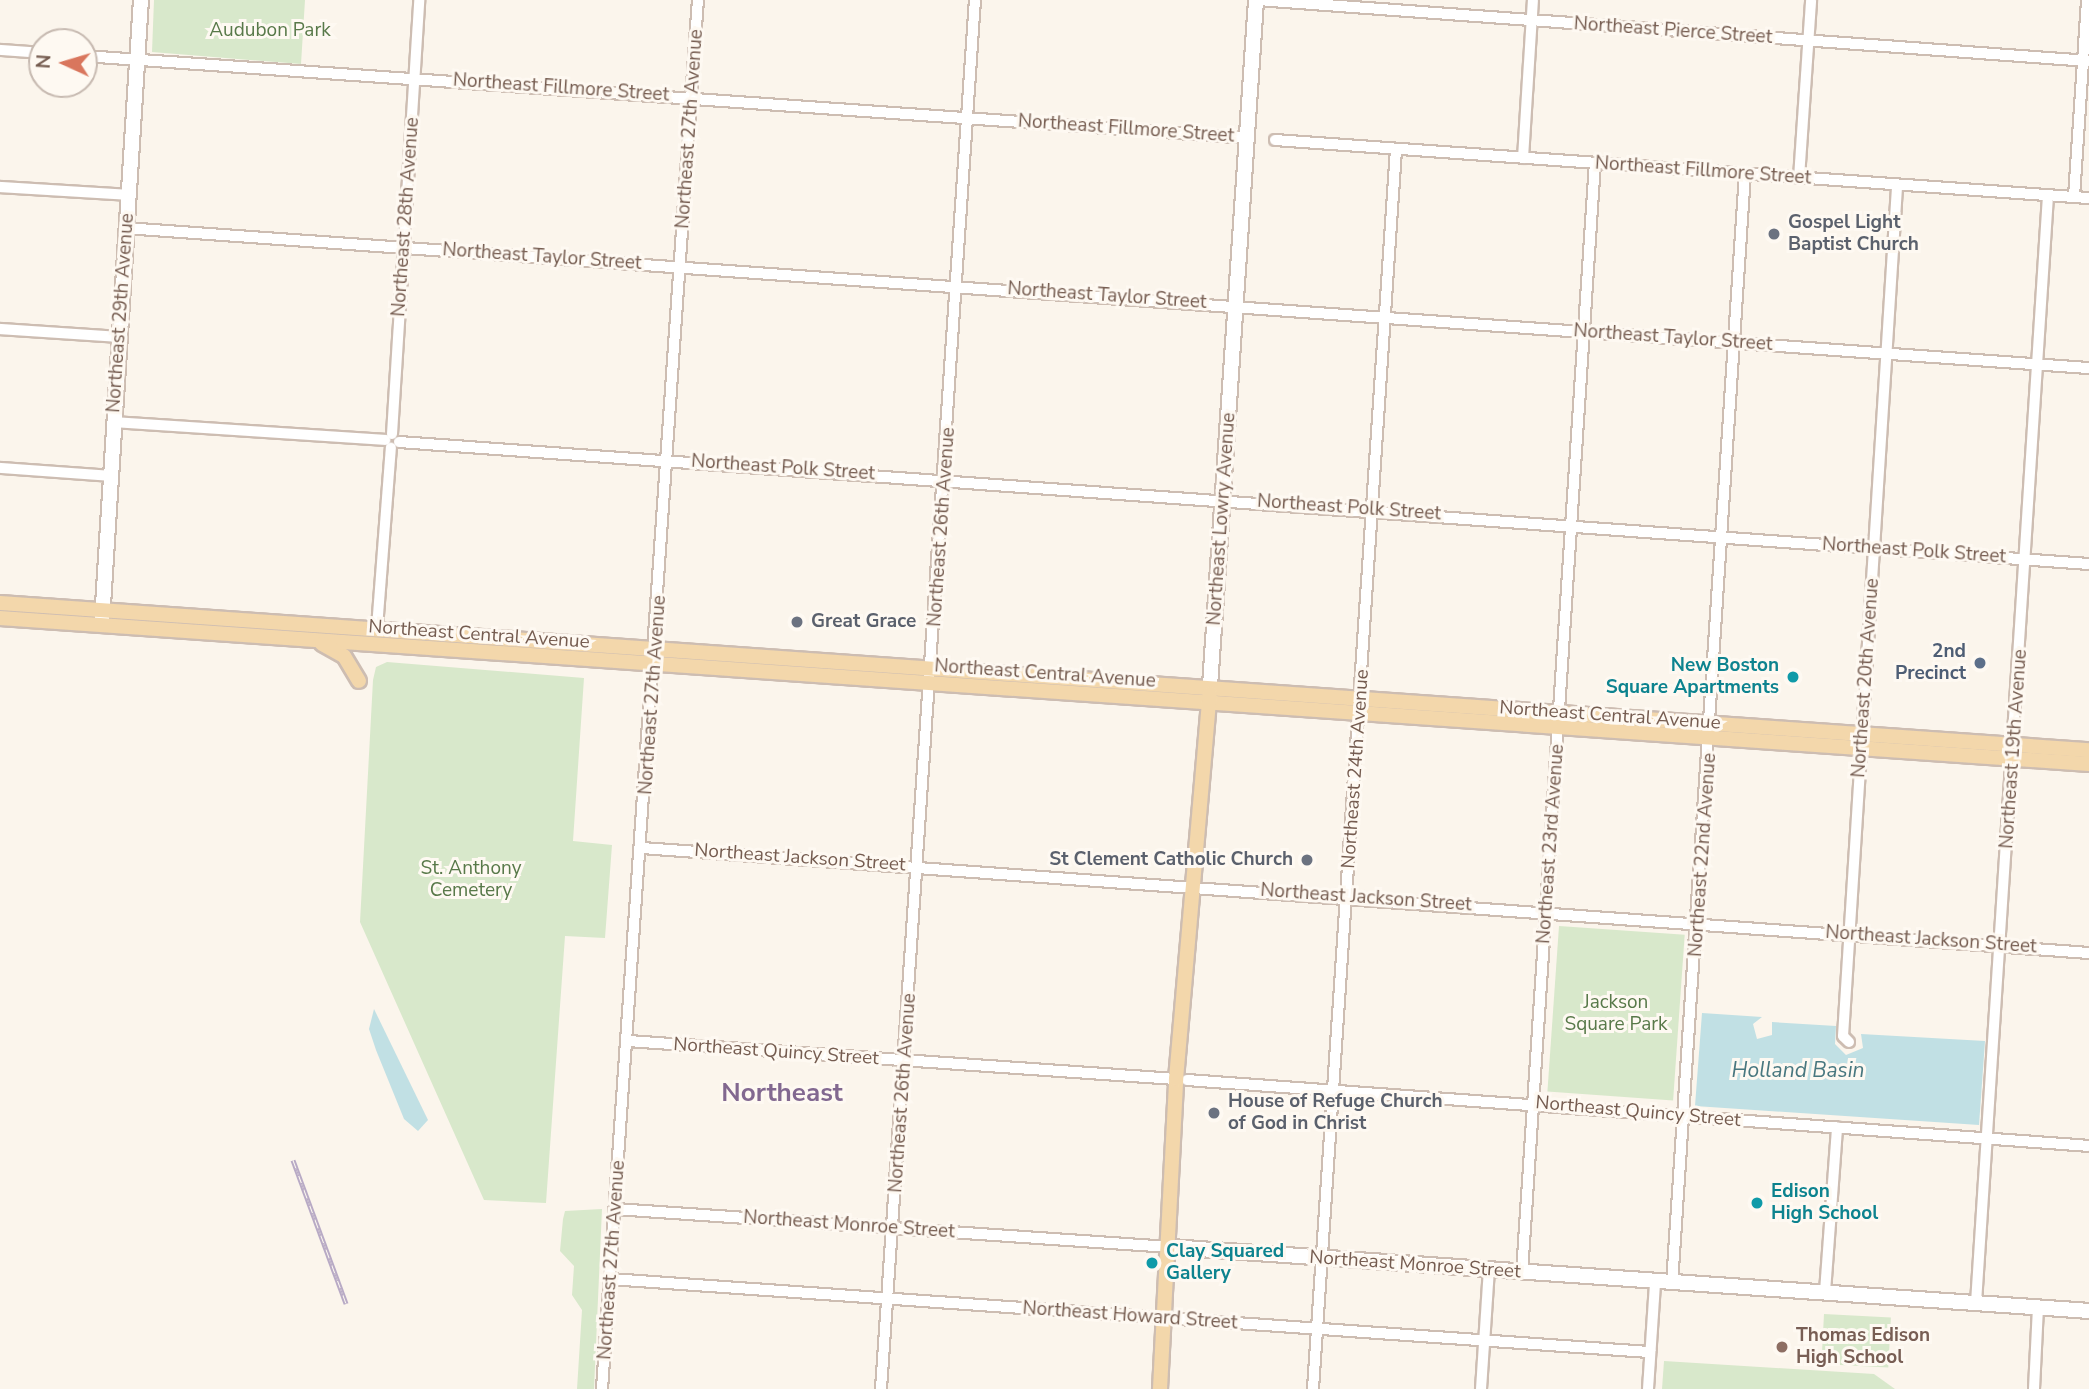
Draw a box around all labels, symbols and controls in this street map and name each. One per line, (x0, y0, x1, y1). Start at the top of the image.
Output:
street label: Northeast Pierce Street (1573, 13, 1773, 49)
park label: Audubon Park (209, 20, 331, 42)
north arrow (28, 28, 98, 98)
street label: Northeast 27th Avenue (672, 28, 708, 230)
text: N (31, 54, 58, 70)
street label: Northeast Fillmore Street (452, 69, 670, 107)
street label: Northeast Fillmore Street (1017, 110, 1235, 148)
street label: Northeast 28th Avenue (388, 116, 424, 318)
street label: Northeast Fillmore Street (1594, 152, 1812, 190)
street label: Northeast 29th Avenue (103, 212, 139, 414)
place label: Gospel Light Baptist Church (1788, 212, 1919, 256)
marker: Gospel Light Baptist Church (1766, 226, 1782, 242)
street label: Northeast Taylor Street (442, 239, 642, 275)
street label: Northeast Taylor Street (1007, 278, 1207, 314)
street label: Northeast Taylor Street (1573, 320, 1773, 356)
street label: Northeast Lowry Avenue (1203, 412, 1241, 626)
street label: Northeast 26th Avenue (924, 426, 960, 628)
street label: Northeast Polk Street (690, 450, 876, 486)
street label: Northeast Polk Street (1256, 490, 1442, 526)
street label: Northeast Polk Street (1821, 533, 2007, 569)
street label: Northeast 20th Avenue (1848, 577, 1884, 779)
street label: Northeast 27th Avenue (635, 594, 671, 796)
place label: Great Grace (811, 611, 916, 633)
marker: Great Grace (789, 614, 805, 630)
street label: Northeast Central Avenue (368, 616, 590, 654)
place label: 2nd Precinct (1895, 641, 1966, 685)
street label: Northeast 19th Avenue (1996, 648, 2032, 850)
street label: Northeast Central Avenue (934, 655, 1156, 693)
place label: New Boston Square Apartments (1606, 655, 1779, 699)
marker: 2nd Precinct (1972, 655, 1988, 671)
street label: Northeast 24th Avenue (1338, 668, 1374, 870)
marker: New Boston Square Apartments (1785, 669, 1801, 685)
street label: Northeast Central Avenue (1499, 697, 1721, 735)
street label: Northeast 23rd Avenue (1533, 743, 1569, 945)
street label: Northeast 22nd Avenue (1685, 752, 1721, 958)
street label: Northeast Jackson Street (694, 839, 906, 877)
place label: St Clement Catholic Church (1049, 849, 1293, 871)
marker: St Clement Catholic Church (1299, 852, 1315, 868)
park label: St. Anthony Cemetery (421, 858, 521, 902)
street label: Northeast Jackson Street (1260, 879, 1472, 917)
street label: Northeast Jackson Street (1825, 921, 2037, 959)
street label: Northeast 26th Avenue (885, 992, 921, 1194)
park label: Jackson Square Park (1564, 992, 1668, 1036)
street label: Northeast Quincy Street (672, 1033, 880, 1071)
water label: Holland Basin (1731, 1057, 1865, 1083)
district label: Northeast (721, 1077, 843, 1109)
place label: House of Refuge Church of God in Christ (1228, 1091, 1442, 1135)
street label: Northeast Quincy Street (1534, 1092, 1742, 1132)
marker: House of Refuge Church of God in Christ (1206, 1105, 1222, 1121)
street label: Northeast 27th Avenue (594, 1159, 630, 1361)
place label: Edison High School (1771, 1181, 1878, 1225)
marker: Edison High School (1749, 1195, 1765, 1211)
street label: Northeast Monroe Street (743, 1206, 955, 1244)
place label: Clay Squared Gallery (1166, 1241, 1284, 1285)
street label: Northeast Monroe Street (1309, 1246, 1521, 1284)
marker: Clay Squared Gallery (1144, 1255, 1160, 1271)
street label: Northeast Howard Street (1022, 1297, 1238, 1335)
place label: Thomas Edison High School (1796, 1325, 1930, 1369)
marker: Thomas Edison High School (1774, 1339, 1790, 1355)

